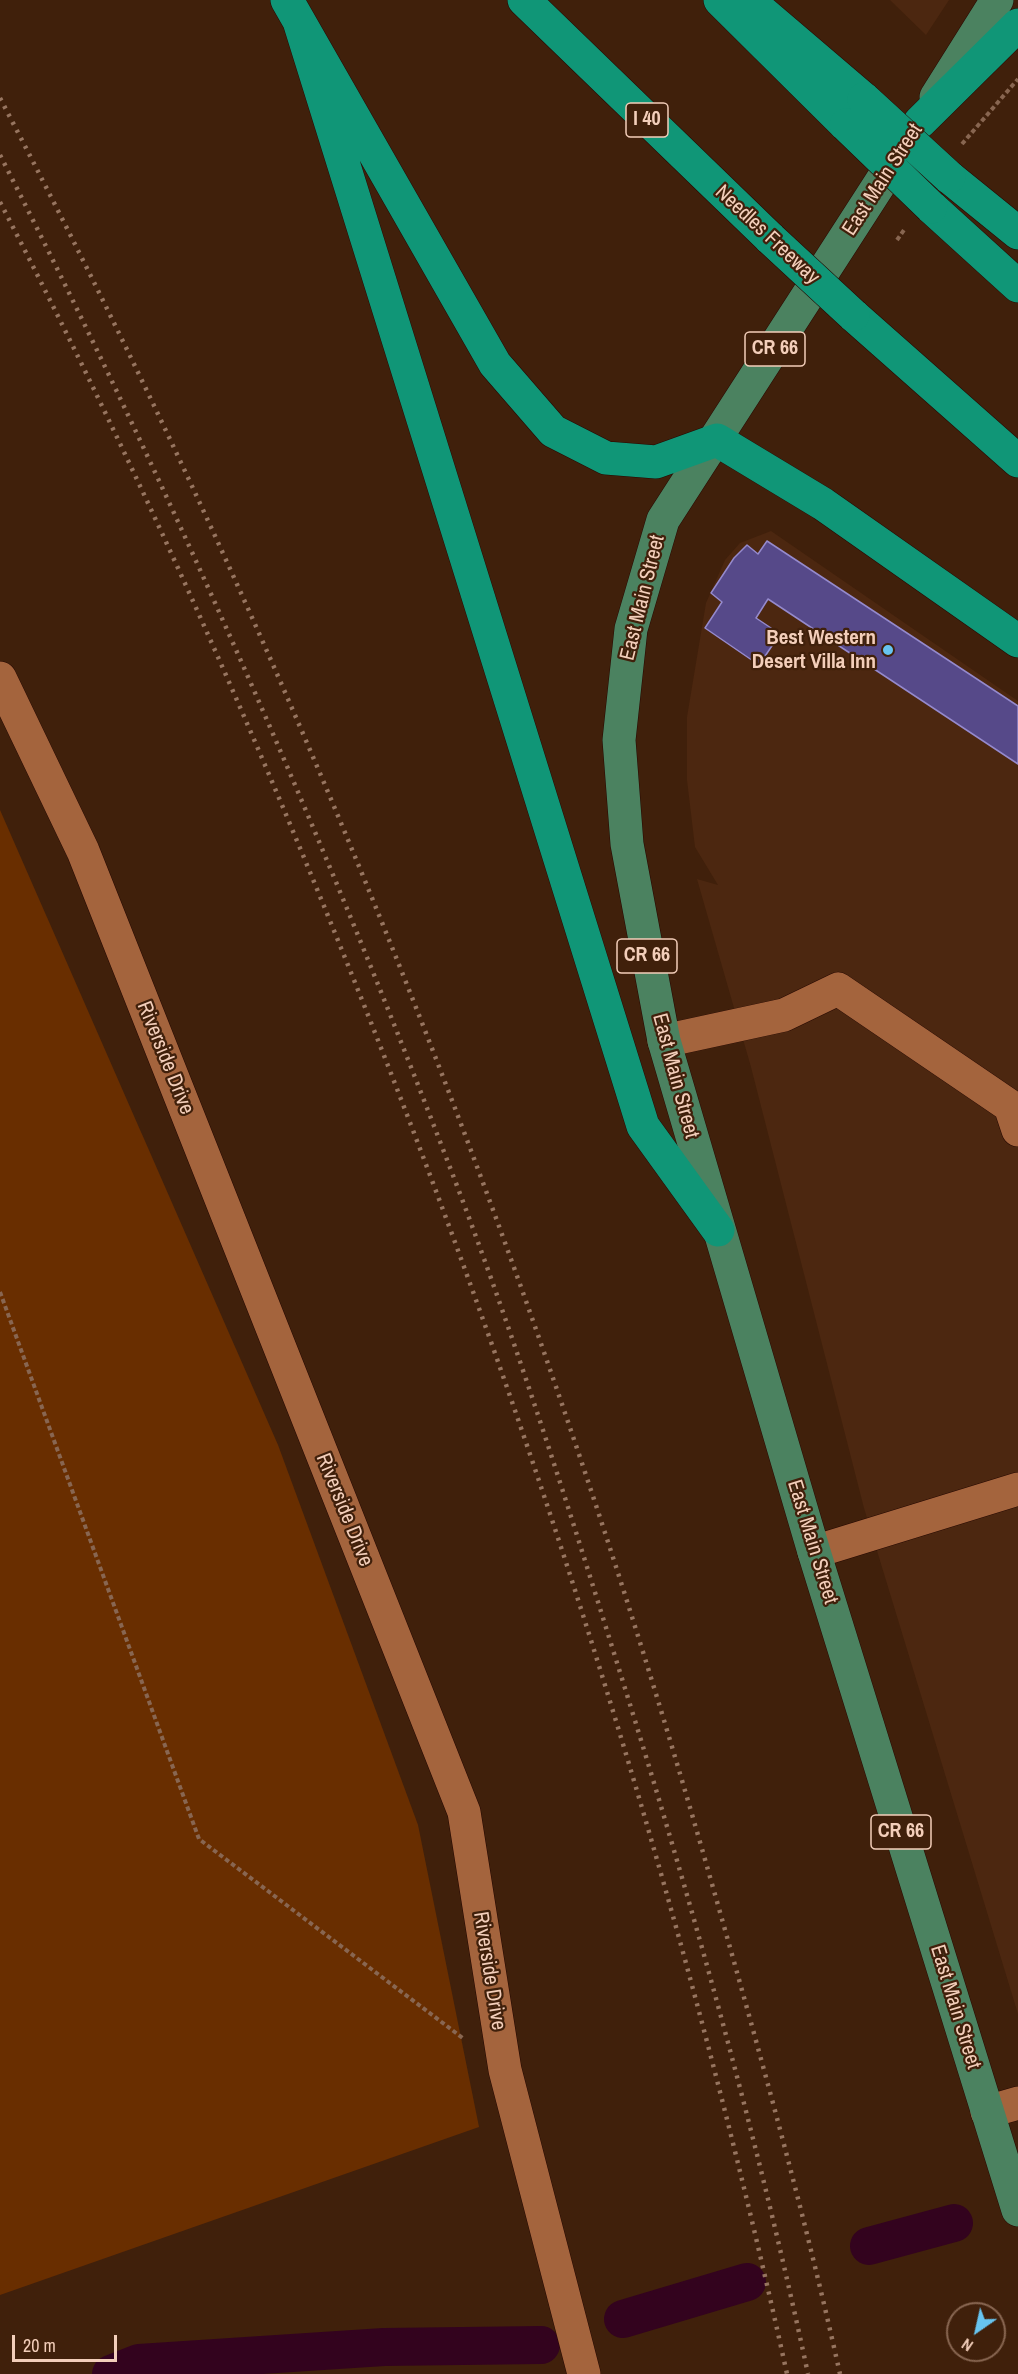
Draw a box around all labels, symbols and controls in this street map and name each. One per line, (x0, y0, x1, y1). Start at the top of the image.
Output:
road number: I 40 (626, 103, 668, 137)
street label: East Main Street (838, 119, 928, 241)
street label: Needles Freeway (709, 180, 825, 290)
road number: CR 66 (745, 332, 805, 366)
street label: East Main Street (615, 533, 671, 663)
place label: Best Western Desert Villa Inn (752, 625, 876, 675)
marker: Best Western Desert Villa Inn (881, 643, 895, 657)
road number: CR 66 (617, 939, 677, 973)
street label: Riverside Drive (131, 998, 199, 1118)
street label: East Main Street (646, 1011, 704, 1141)
street label: Riverside Drive (310, 1450, 378, 1570)
street label: East Main Street (781, 1477, 843, 1607)
road number: CR 66 (871, 1815, 931, 1849)
street label: Riverside Drive (467, 1910, 511, 2032)
street label: East Main Street (924, 1942, 986, 2072)
north arrow (946, 2302, 1006, 2362)
scale bar (15, 2323, 120, 2361)
text: 20 m (23, 2333, 56, 2358)
text: N (957, 2333, 977, 2357)

